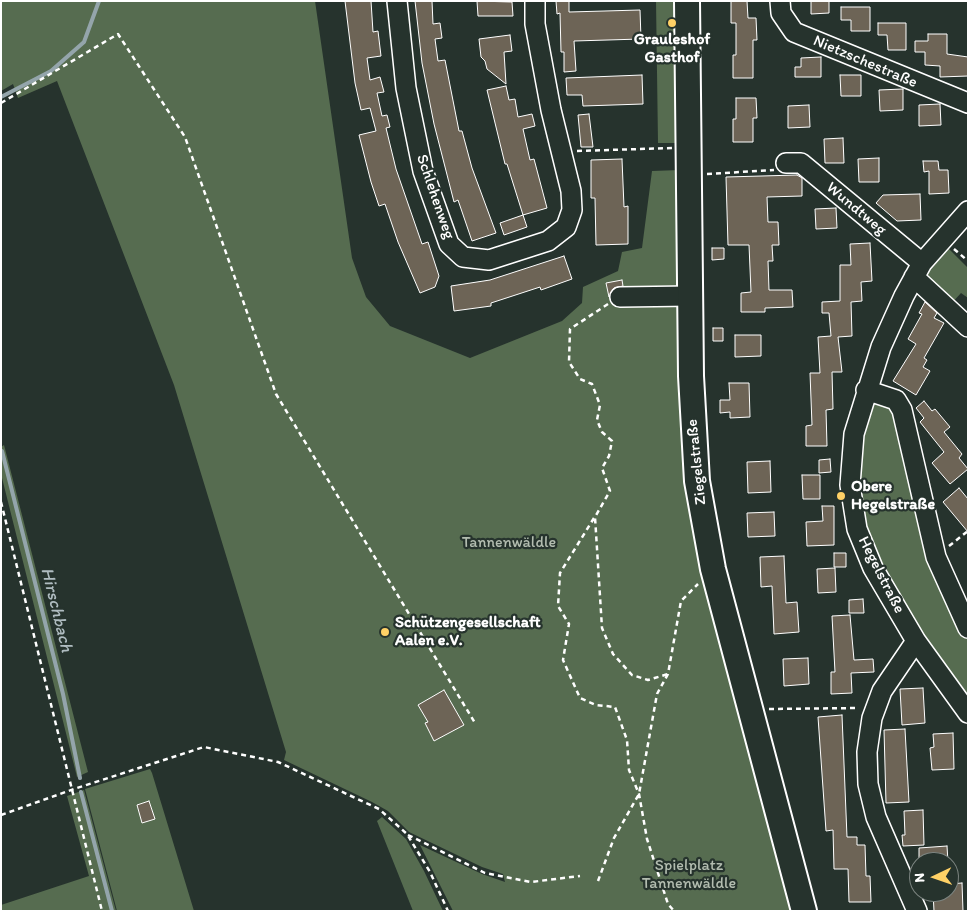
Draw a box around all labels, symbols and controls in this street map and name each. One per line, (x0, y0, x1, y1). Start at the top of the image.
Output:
marker: Grauleshof Gasthof (666, 17, 678, 29)
place label: Grauleshof Gasthof (634, 30, 710, 68)
street label: Nietzschestraße (810, 31, 920, 93)
street label: Schlehenweg (412, 152, 458, 242)
street label: Wundtweg (822, 178, 890, 240)
street label: Ziegelstraße (683, 418, 711, 506)
place label: Obere Hegelstraße (851, 477, 935, 515)
marker: Obere Hegelstraße (835, 490, 847, 502)
park label: Tannenwäldle (462, 533, 556, 553)
street label: Hegelstraße (853, 533, 909, 617)
water label: Hirschbach (35, 565, 77, 655)
place label: Schützengesellschaft Aalen e.V. (395, 613, 541, 651)
marker: Schützengesellschaft Aalen e.V. (379, 626, 391, 638)
north arrow (909, 852, 959, 902)
park label: Spielplatz Tannenwäldle (642, 856, 736, 894)
text: N (911, 873, 928, 883)

